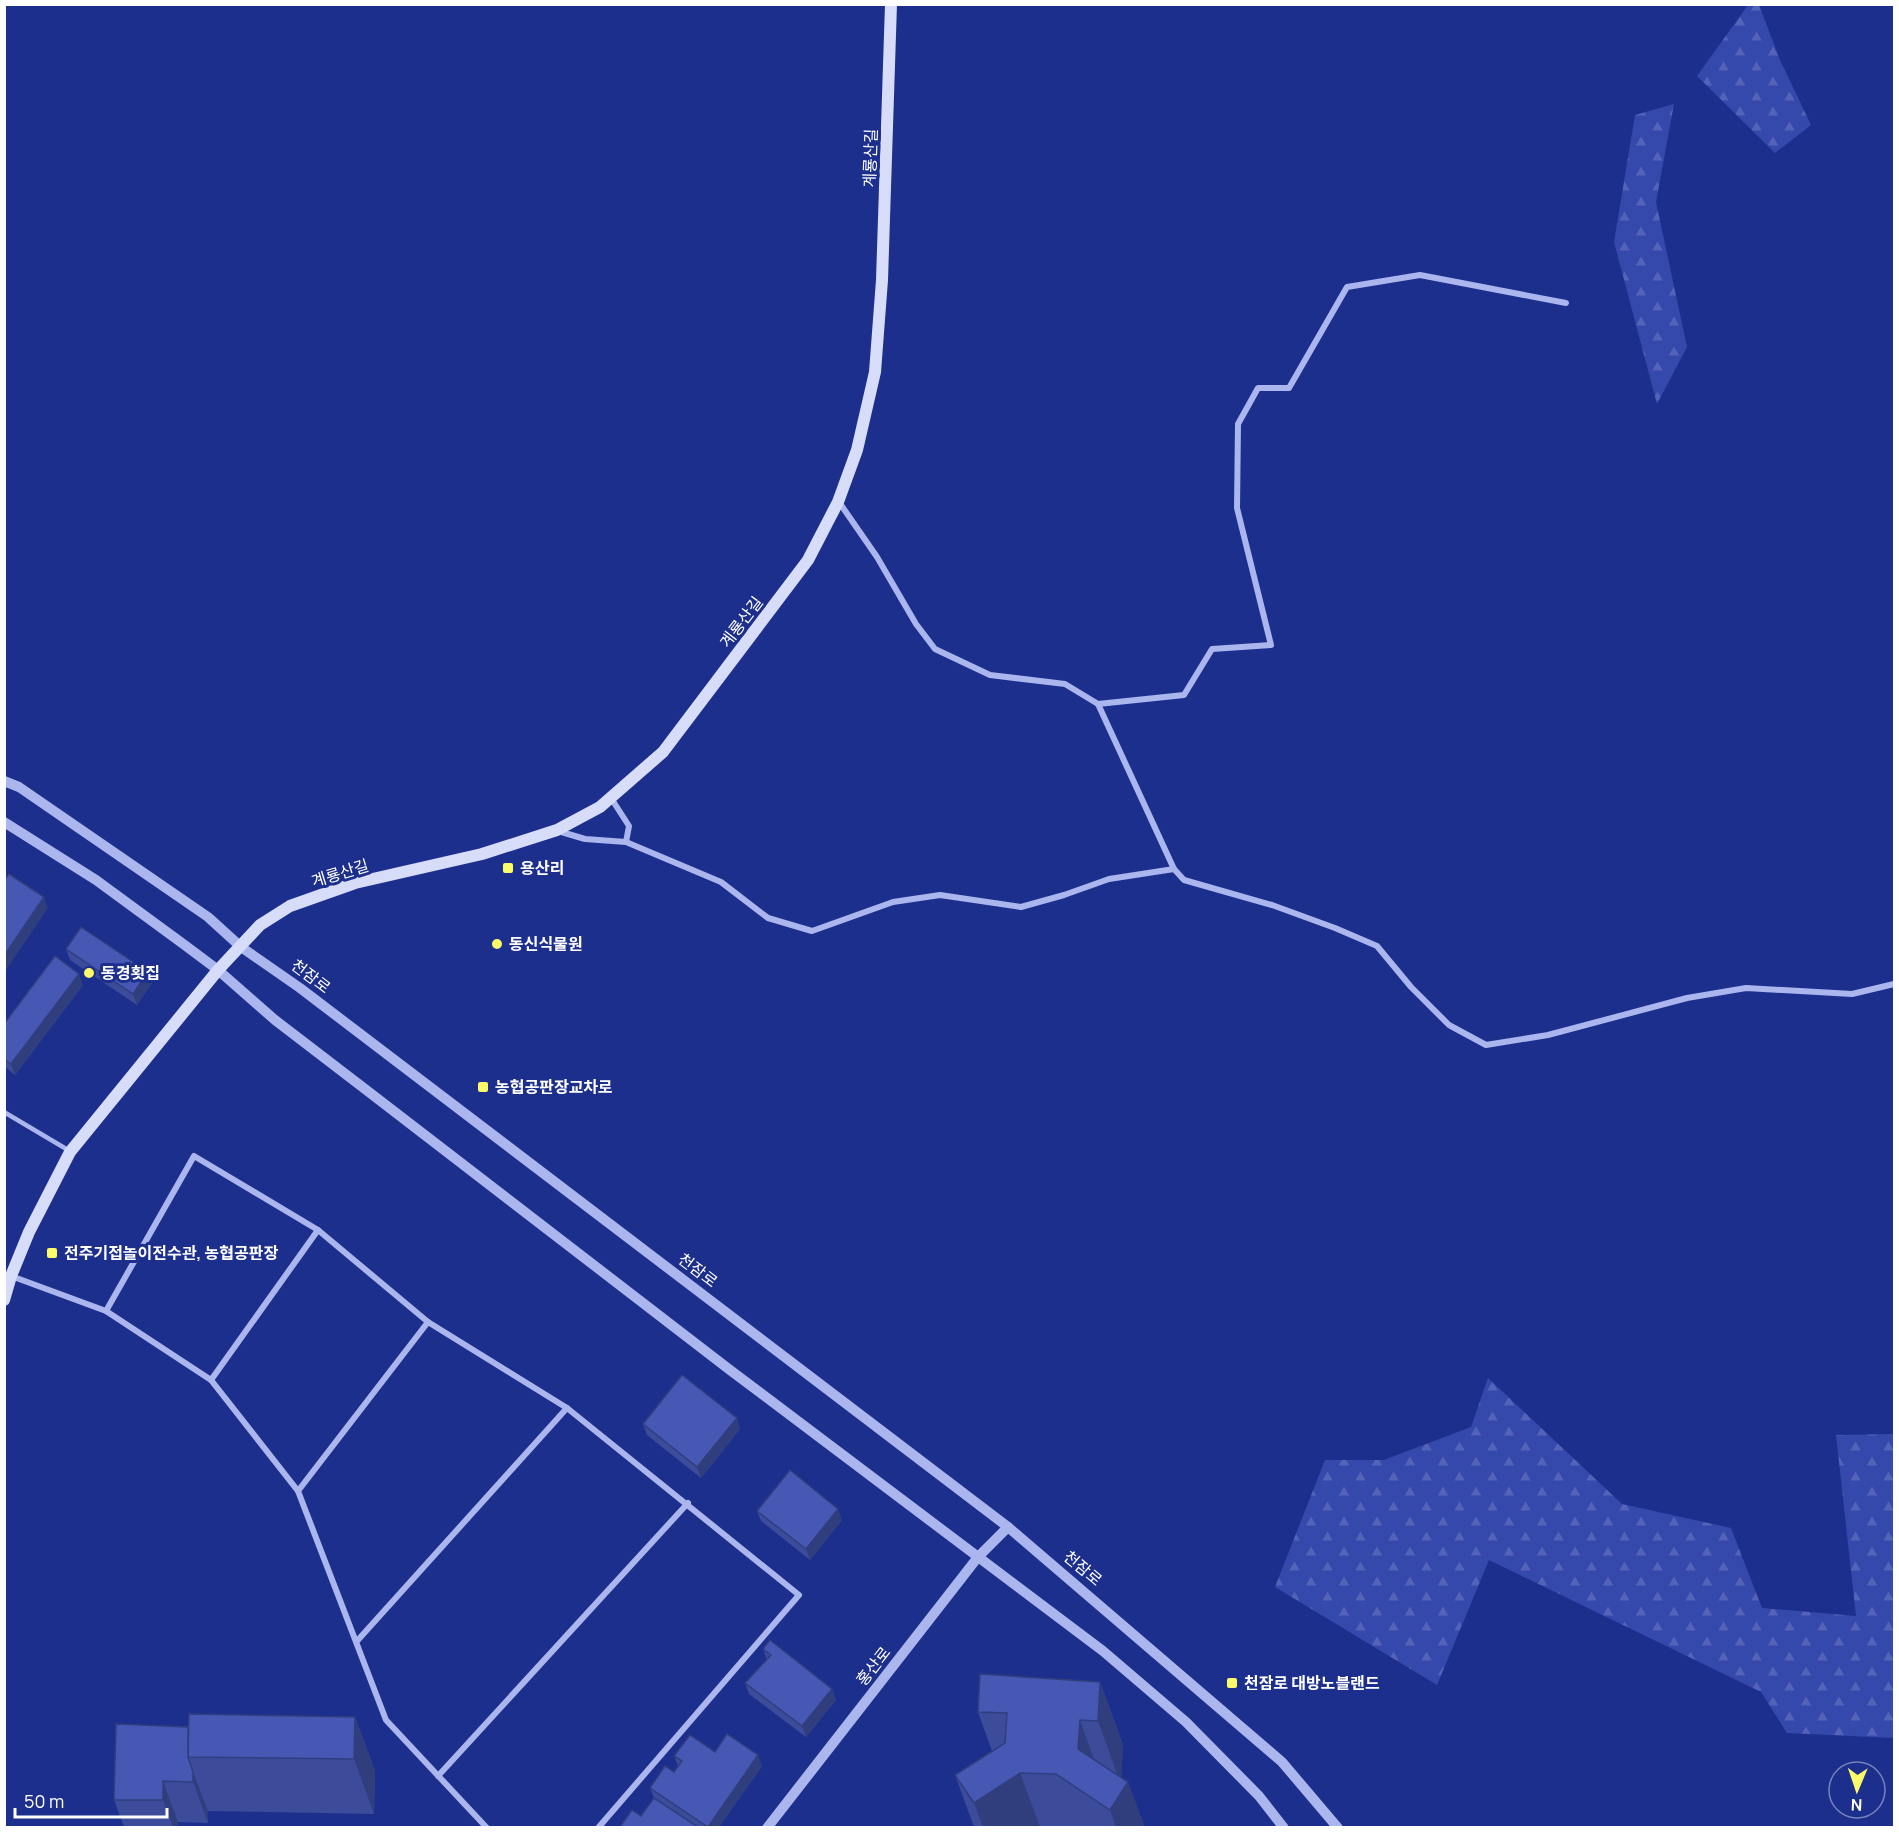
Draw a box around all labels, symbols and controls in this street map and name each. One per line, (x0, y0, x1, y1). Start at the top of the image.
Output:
street label: 계룡산길 (858, 128, 882, 188)
street label: 계룡산길 (714, 592, 768, 652)
street label: 계룡산길 (309, 854, 371, 892)
place label: 용산리 (520, 857, 564, 879)
marker: 용산리 (501, 861, 515, 875)
place label: 동신식물원 (509, 933, 583, 955)
marker: 동신식물원 (490, 937, 504, 951)
street label: 천잠로 (287, 954, 335, 998)
place label: 동경횟집 (101, 962, 160, 984)
marker: 동경횟집 (82, 966, 96, 980)
place label: 농협공판장교차로 (495, 1076, 613, 1098)
marker: 농협공판장교차로 (476, 1080, 490, 1094)
place label: 전주기접놀이전수관, 농협공판장 (64, 1242, 278, 1264)
marker: 전주기접놀이전수관, 농협공판장 (45, 1246, 59, 1260)
street label: 천잠로 (674, 1248, 722, 1292)
street label: 천잠로 (1059, 1545, 1107, 1591)
street label: 홍산로 (851, 1642, 895, 1690)
place label: 천잠로 대방노블랜드 (1244, 1672, 1380, 1694)
marker: 천잠로 대방노블랜드 (1225, 1676, 1239, 1690)
north arrow (1827, 1760, 1887, 1820)
scale bar (15, 1781, 166, 1819)
text: 50 m (24, 1789, 64, 1813)
text: N (1850, 1794, 1863, 1816)

